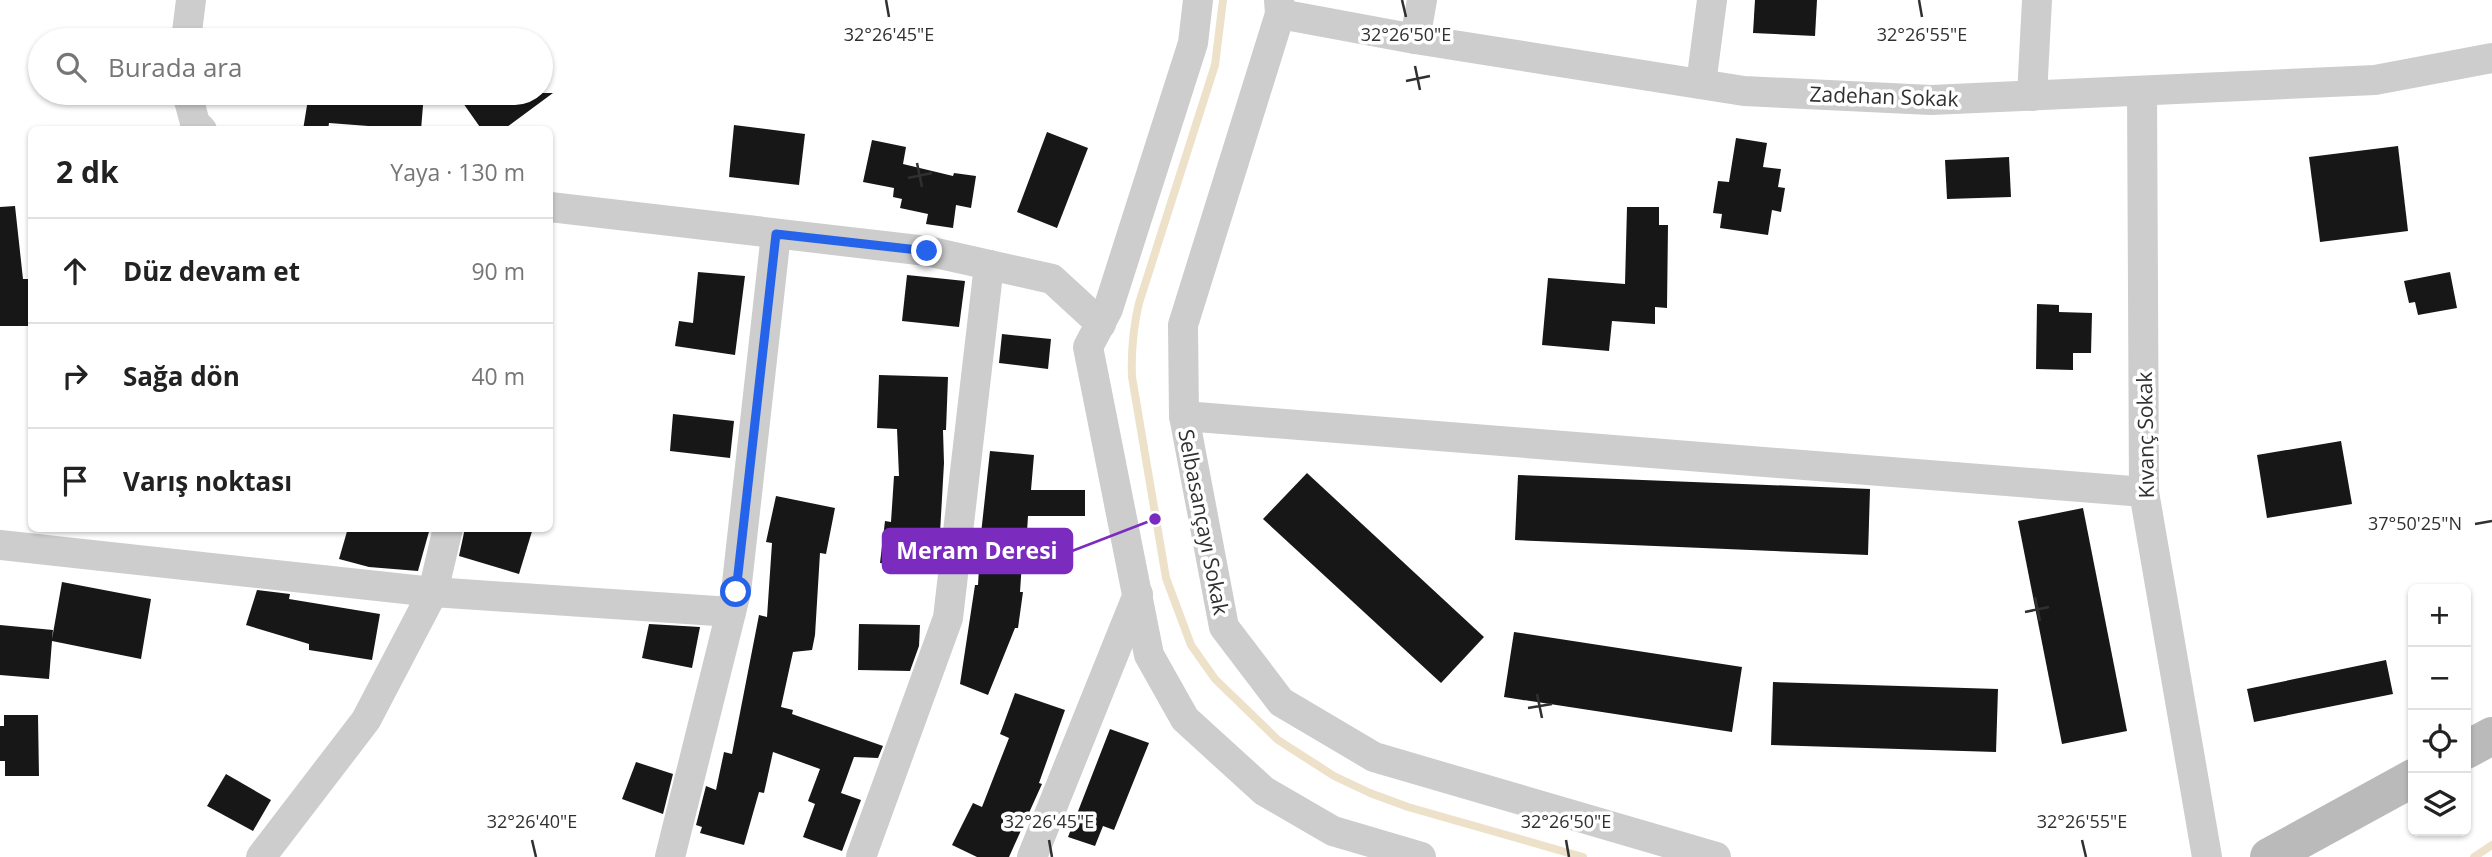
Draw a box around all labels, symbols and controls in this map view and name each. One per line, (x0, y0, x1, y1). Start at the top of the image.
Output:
text: 32°26'45"E (844, 22, 934, 46)
text: 32°26'50"E (1361, 22, 1451, 46)
text: 32°26'55"E (1877, 22, 1967, 46)
search box (28, 28, 553, 105)
icon: search (52, 48, 90, 86)
text: Burada ara (108, 49, 242, 85)
street label: Zadehan Sokak (1809, 79, 1959, 113)
text: 2 dk (56, 151, 119, 192)
text: Yaya · 130 m (390, 156, 525, 188)
route end (911, 235, 942, 266)
icon: ahead (56, 252, 94, 290)
text: Düz devam et (123, 253, 300, 289)
text: 90 m (471, 255, 525, 287)
icon: right (56, 357, 94, 395)
text: Sağa dön (123, 358, 240, 394)
text: 40 m (471, 360, 525, 392)
street label: Kıvanç Sokak (2130, 371, 2160, 499)
street label: Selbasançayı Sokak (1172, 427, 1236, 617)
icon: arrive (56, 462, 94, 500)
text: Varış noktası (123, 463, 292, 499)
text: 37°50'25"N (2368, 511, 2462, 535)
callout: Meram Deresi (883, 529, 1072, 573)
text: Meram Deresi (896, 534, 1058, 566)
route start (720, 576, 751, 607)
map controls (2408, 584, 2471, 836)
button: + (2408, 584, 2471, 647)
button: − (2408, 647, 2471, 710)
button: locate (2408, 710, 2471, 773)
button: layers (2408, 773, 2471, 836)
text: 32°26'40"E (487, 809, 577, 833)
text: 32°26'45"E (1004, 809, 1094, 833)
text: 32°26'50"E (1521, 809, 1611, 833)
text: 32°26'55"E (2037, 809, 2127, 833)

